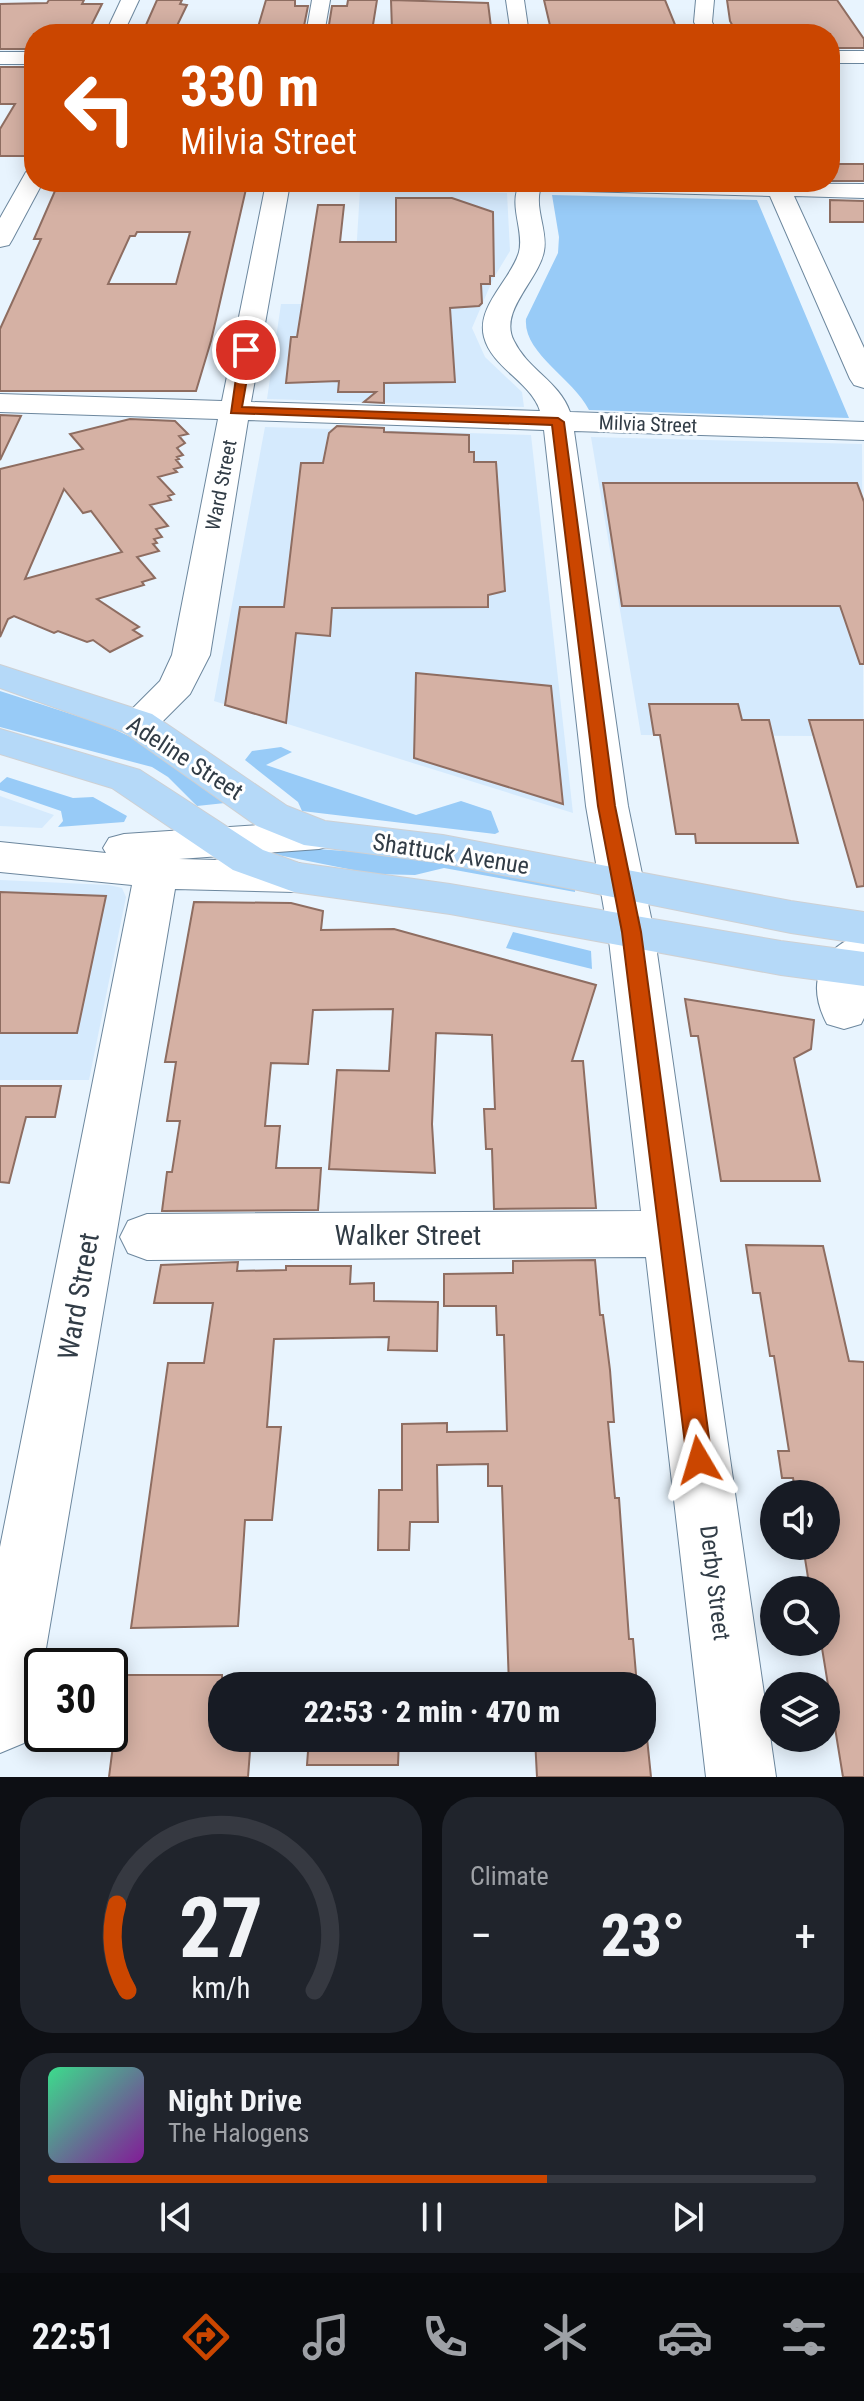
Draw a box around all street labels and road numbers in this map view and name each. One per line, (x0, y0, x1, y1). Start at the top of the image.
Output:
street label: Milvia Street (598, 410, 698, 438)
street label: Ward Street (200, 438, 242, 532)
street label: Adeline Street (122, 710, 248, 806)
street label: Shattuck Avenue (371, 828, 531, 880)
street label: Walker Street (335, 1219, 481, 1252)
street label: Ward Street (51, 1230, 106, 1362)
street label: Derby Street (694, 1524, 736, 1642)

